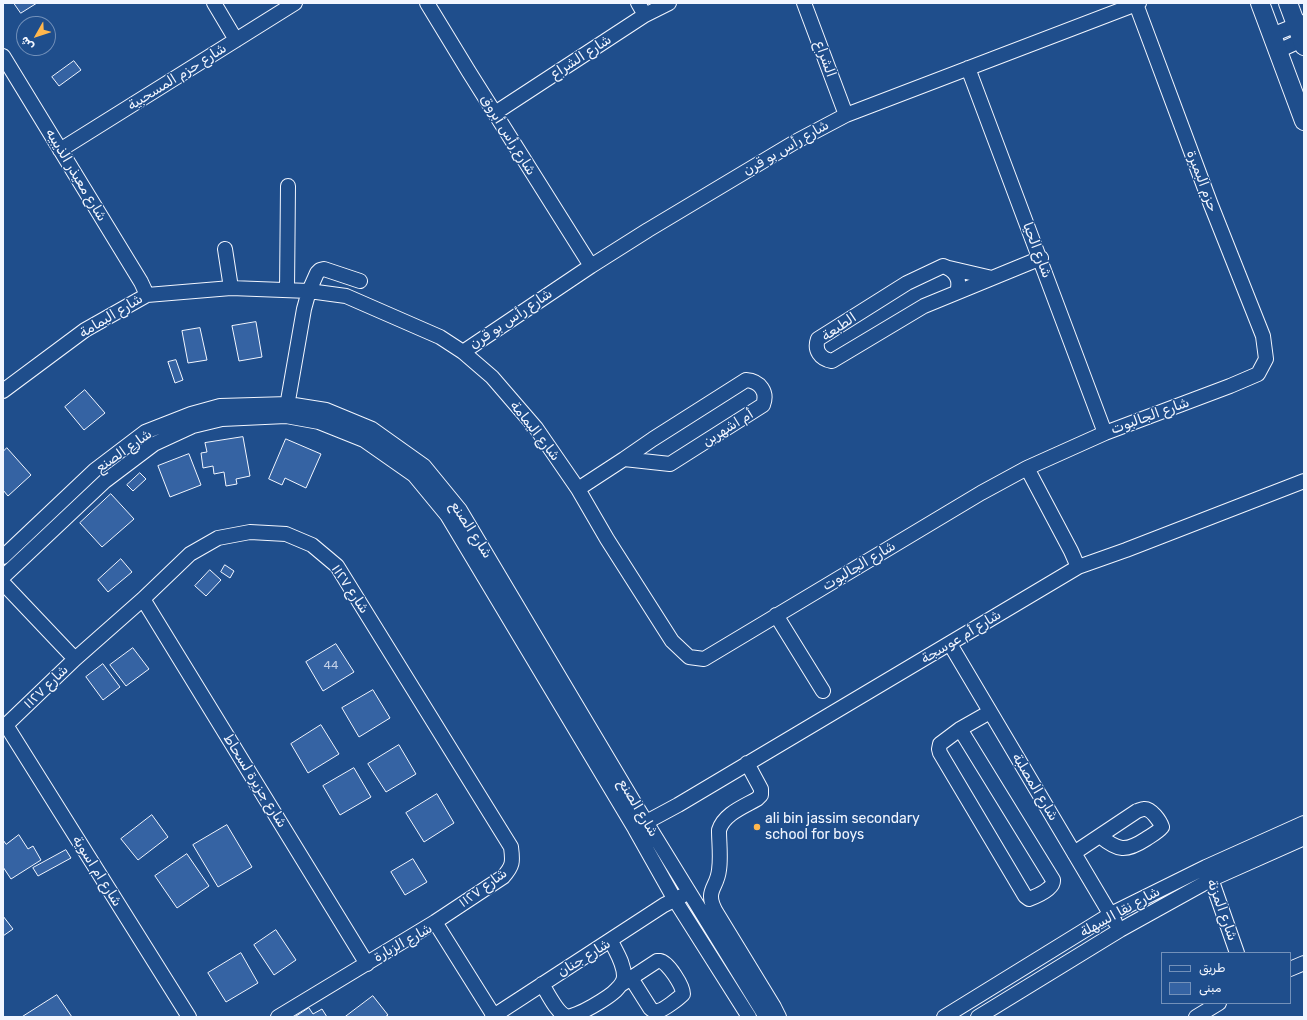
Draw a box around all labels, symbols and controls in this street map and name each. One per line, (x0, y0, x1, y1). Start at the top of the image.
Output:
north arrow (16, 16, 56, 56)
street label: شارع الشراع (548, 31, 614, 83)
text: ش (18, 34, 36, 53)
street label: الشراع (811, 38, 839, 80)
street label: شارع حزم المسحبية (124, 40, 230, 114)
street label: شارع رأس أبروق (476, 92, 540, 178)
street label: شارع رأس بو قرن (740, 117, 832, 179)
street label: شارع معيذر الذيبيه (42, 126, 110, 224)
street label: حزم البمبرة (1183, 148, 1221, 214)
street label: شارع الحيا (1019, 220, 1055, 280)
street label: شارع رأس بو قرن (466, 285, 556, 353)
street label: شارع اليمامة (76, 290, 146, 342)
street label: الطبعة (818, 309, 860, 345)
street label: شارع الجالبوت (1108, 394, 1192, 438)
street label: شارع اليمامة (506, 398, 564, 464)
street label: أم اشهرين (699, 406, 757, 450)
street label: شارع الصنع (93, 426, 155, 476)
street label: شارع الصنع (446, 498, 496, 562)
street label: شارع الجالبوت (819, 538, 899, 594)
street label: شارع ١١٢٧ (327, 561, 373, 617)
street label: شارع أم عوسجة (918, 606, 1004, 668)
house number: 44 (324, 659, 338, 673)
street label: شارع ١١٢٧ (20, 662, 72, 712)
street label: شارع جزيرة لسحاط (219, 731, 291, 831)
street label: شارع المصلبة (1008, 750, 1062, 824)
street label: شارع الصنع (614, 776, 662, 840)
place label: ali bin jassim secondary school for boys (765, 811, 920, 844)
marker: ali bin jassim secondary school for boys (752, 822, 762, 832)
street label: شارع ام اسوية (68, 832, 126, 910)
street label: شارع ١١٢٧ (456, 865, 510, 911)
street label: شارع المزنة (1203, 877, 1241, 943)
street label: شارع نقا السهلة (1077, 883, 1163, 941)
street label: شارع الزبارة (371, 920, 435, 966)
street label: شارع جنان (554, 935, 614, 981)
legend (1161, 952, 1291, 1004)
text: طريق (1199, 961, 1225, 975)
text: مبنى (1199, 981, 1221, 995)

